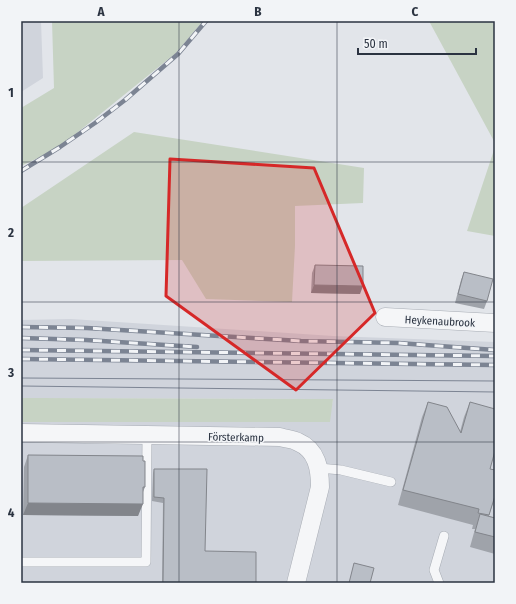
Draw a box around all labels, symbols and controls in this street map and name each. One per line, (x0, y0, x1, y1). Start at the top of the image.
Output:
text: A (96, 4, 105, 19)
text: B (254, 4, 262, 19)
text: C (412, 4, 419, 19)
scale bar (358, 30, 476, 56)
text: 50 m (364, 37, 388, 51)
text: 1 (8, 85, 14, 100)
text: 2 (7, 225, 14, 240)
street label: Heykenaubrook (404, 313, 476, 330)
text: 3 (7, 365, 14, 380)
street label: Försterkamp (208, 431, 264, 444)
text: 4 (8, 505, 15, 520)

